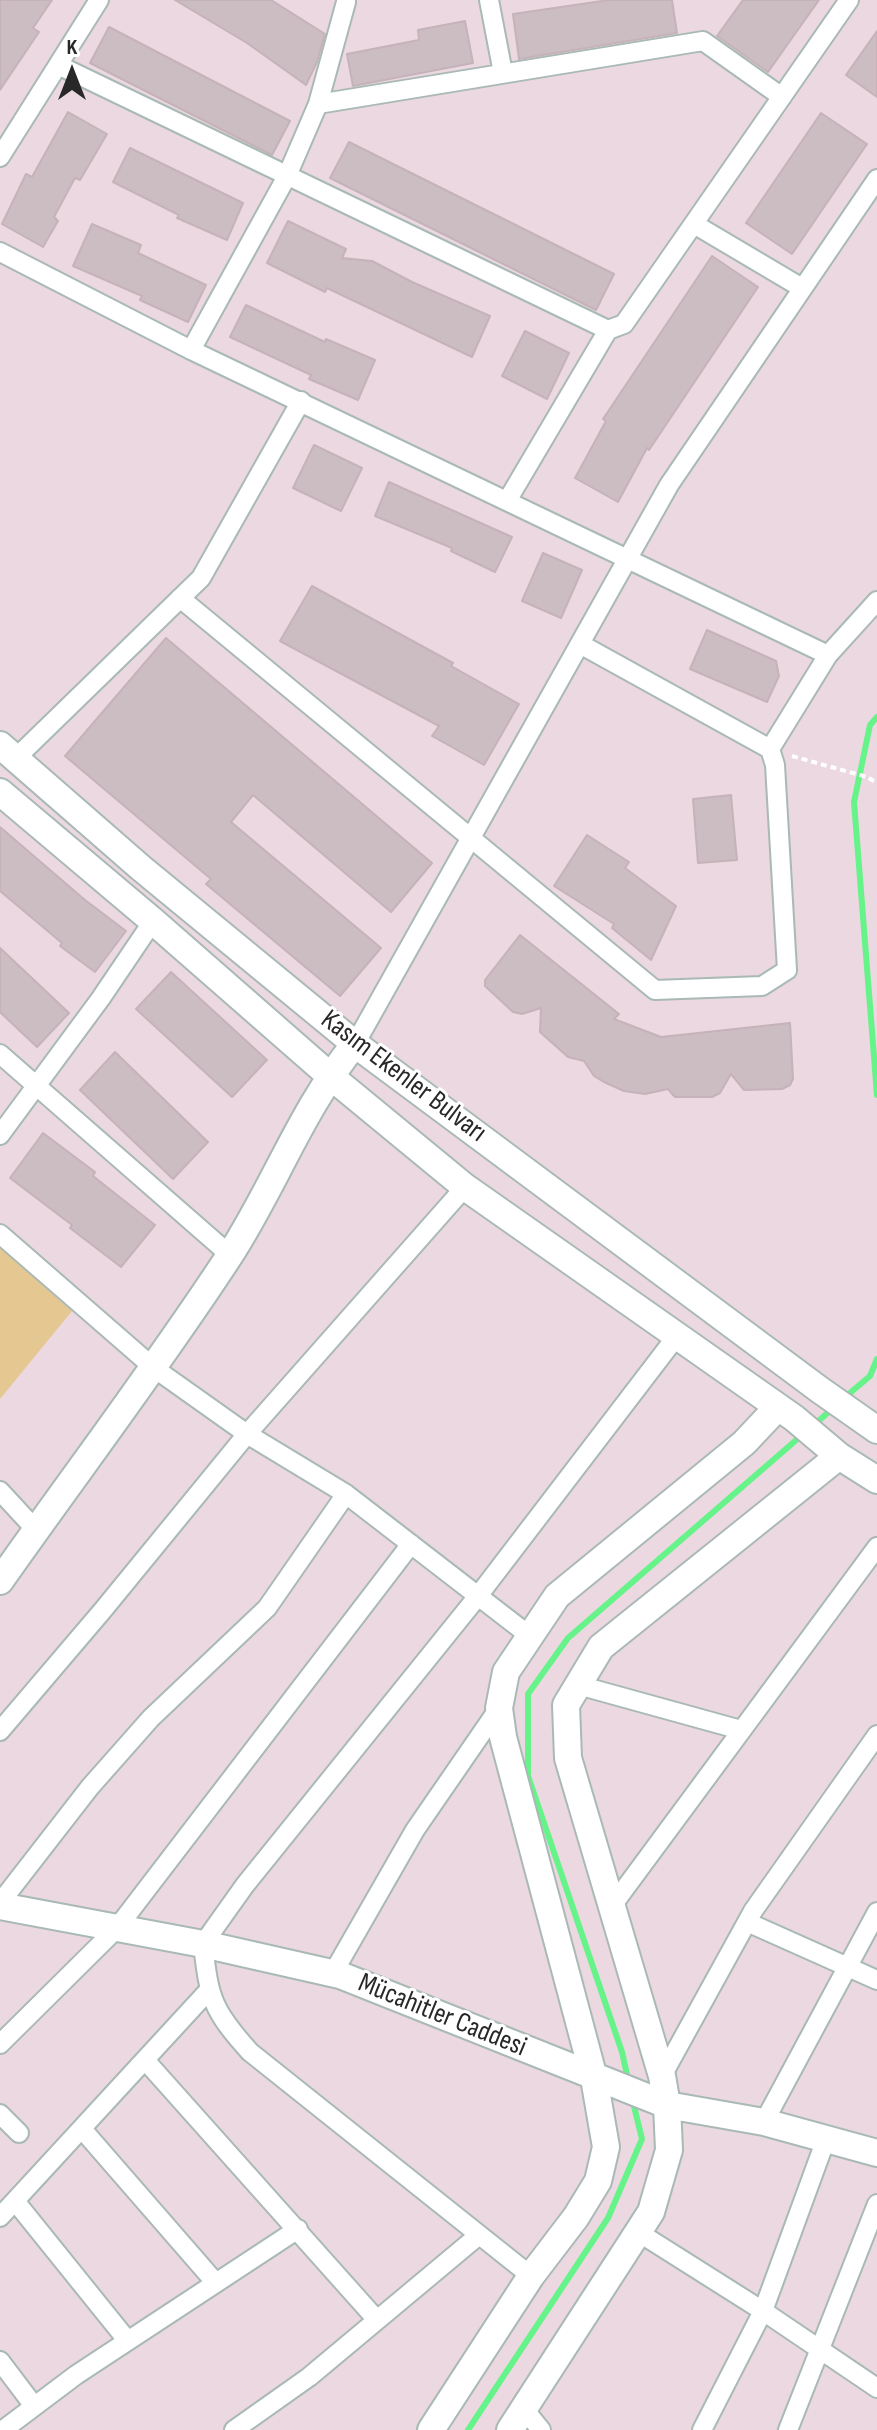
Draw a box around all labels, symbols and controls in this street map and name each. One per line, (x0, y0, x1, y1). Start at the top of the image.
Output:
north arrow (32, 32, 112, 112)
text: K (67, 34, 77, 61)
street label: Kasım Ekenler Bulvarı (314, 1004, 492, 1150)
street label: Mücahitler Caddesi (353, 1967, 531, 2065)

